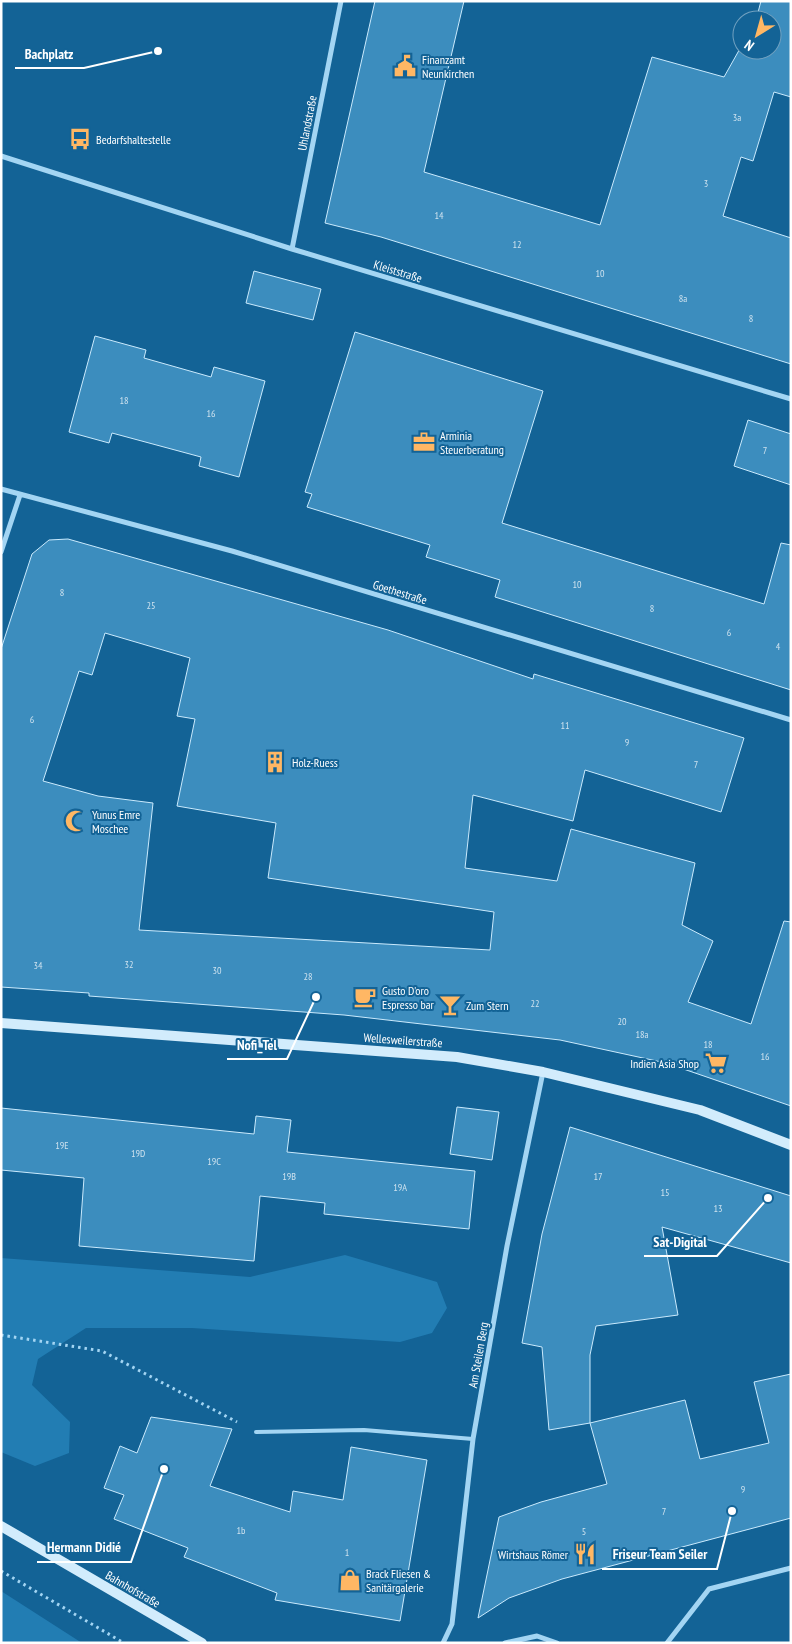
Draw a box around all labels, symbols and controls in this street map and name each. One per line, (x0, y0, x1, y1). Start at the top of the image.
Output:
north arrow (732, 10, 782, 60)
text: N (741, 36, 758, 55)
callout: Bachplatz (15, 39, 84, 68)
text: Bachplatz (25, 45, 73, 63)
place label: Finanzamt Neunkirchen (422, 52, 474, 81)
public building icon: Finanzamt Neunkirchen (392, 53, 418, 79)
street label: Uhlandstraße (294, 94, 320, 152)
house number: 3a (733, 111, 741, 124)
bus stop icon: Bedarfshaltestelle (67, 126, 93, 152)
place label: Bedarfshaltestelle (96, 132, 171, 147)
house number: 3 (704, 177, 708, 190)
house number: 14 (435, 209, 444, 222)
house number: 12 (513, 238, 522, 251)
street label: Kleiststraße (372, 257, 424, 285)
house number: 10 (596, 267, 605, 280)
house number: 8a (679, 292, 687, 305)
house number: 8 (749, 312, 753, 325)
house number: 18 (120, 394, 129, 407)
house number: 16 (207, 407, 216, 420)
place label: Arminia Steuerberatung (440, 428, 504, 457)
office icon: Arminia Steuerberatung (411, 429, 437, 455)
house number: 7 (763, 444, 767, 457)
street label: Goethestraße (371, 577, 429, 607)
house number: 10 (573, 578, 582, 591)
house number: 8 (60, 586, 64, 599)
house number: 25 (147, 599, 156, 612)
house number: 8 (650, 602, 654, 615)
house number: 6 (727, 626, 732, 639)
house number: 4 (776, 640, 781, 653)
house number: 6 (30, 713, 35, 726)
house number: 11 (561, 719, 570, 732)
house number: 9 (625, 736, 629, 749)
building icon: Holz-Ruess (262, 749, 288, 775)
place label: Holz-Ruess (292, 755, 338, 770)
house number: 7 (694, 758, 698, 771)
place label: Yunus Emre Moschee (92, 807, 140, 836)
mosque icon: Yunus Emre Moschee (63, 808, 89, 834)
house number: 32 (125, 958, 134, 971)
house number: 34 (34, 959, 43, 972)
house number: 30 (213, 964, 222, 977)
house number: 28 (304, 970, 313, 983)
place label: Gusto D'oro Espresso bar (382, 983, 435, 1012)
cafe icon: Gusto D'oro Espresso bar (352, 984, 378, 1010)
bar icon: Zum Stern (437, 992, 463, 1018)
house number: 22 (531, 997, 540, 1010)
place label: Zum Stern (466, 998, 509, 1013)
house number: 20 (618, 1015, 627, 1028)
house number: 18a (636, 1028, 649, 1041)
callout: Nofi_Tel (227, 1030, 287, 1059)
street label: Wellesweilerstraße (363, 1030, 443, 1050)
text: Nofi_Tel (237, 1036, 278, 1054)
house number: 18 (704, 1038, 713, 1051)
supermarket icon: Indien Asia Shop (703, 1050, 729, 1076)
house number: 16 (761, 1050, 770, 1063)
place label: Indien Asia Shop (630, 1056, 699, 1071)
house number: 19E (55, 1139, 69, 1152)
house number: 19D (131, 1147, 145, 1160)
house number: 19C (207, 1155, 221, 1168)
house number: 19B (282, 1170, 296, 1183)
house number: 17 (594, 1170, 603, 1183)
house number: 19A (393, 1181, 407, 1194)
house number: 15 (661, 1186, 670, 1199)
house number: 13 (714, 1202, 723, 1215)
callout: Sat-Digital (644, 1227, 717, 1256)
text: Sat-Digital (653, 1233, 707, 1251)
street label: Am Steilen Berg (465, 1321, 491, 1389)
house number: 9 (741, 1483, 745, 1496)
house number: 7 (662, 1505, 666, 1518)
house number: 1b (237, 1524, 245, 1537)
house number: 5 (582, 1525, 586, 1538)
callout: Hermann Didié (37, 1533, 131, 1562)
text: Hermann Didié (47, 1538, 121, 1556)
callout: Friseur Team Seiler (602, 1540, 717, 1569)
restaurant icon: Wirtshaus Römer (572, 1541, 598, 1567)
text: Friseur Team Seiler (613, 1545, 708, 1563)
house number: 1 (345, 1546, 349, 1559)
place label: Wirtshaus Römer (498, 1547, 569, 1562)
place label: Brack Fliesen & Sanitärgalerie (366, 1566, 431, 1595)
street label: Bahnhofstraße (103, 1567, 163, 1611)
shop icon: Brack Fliesen & Sanitärgalerie (337, 1567, 363, 1593)

